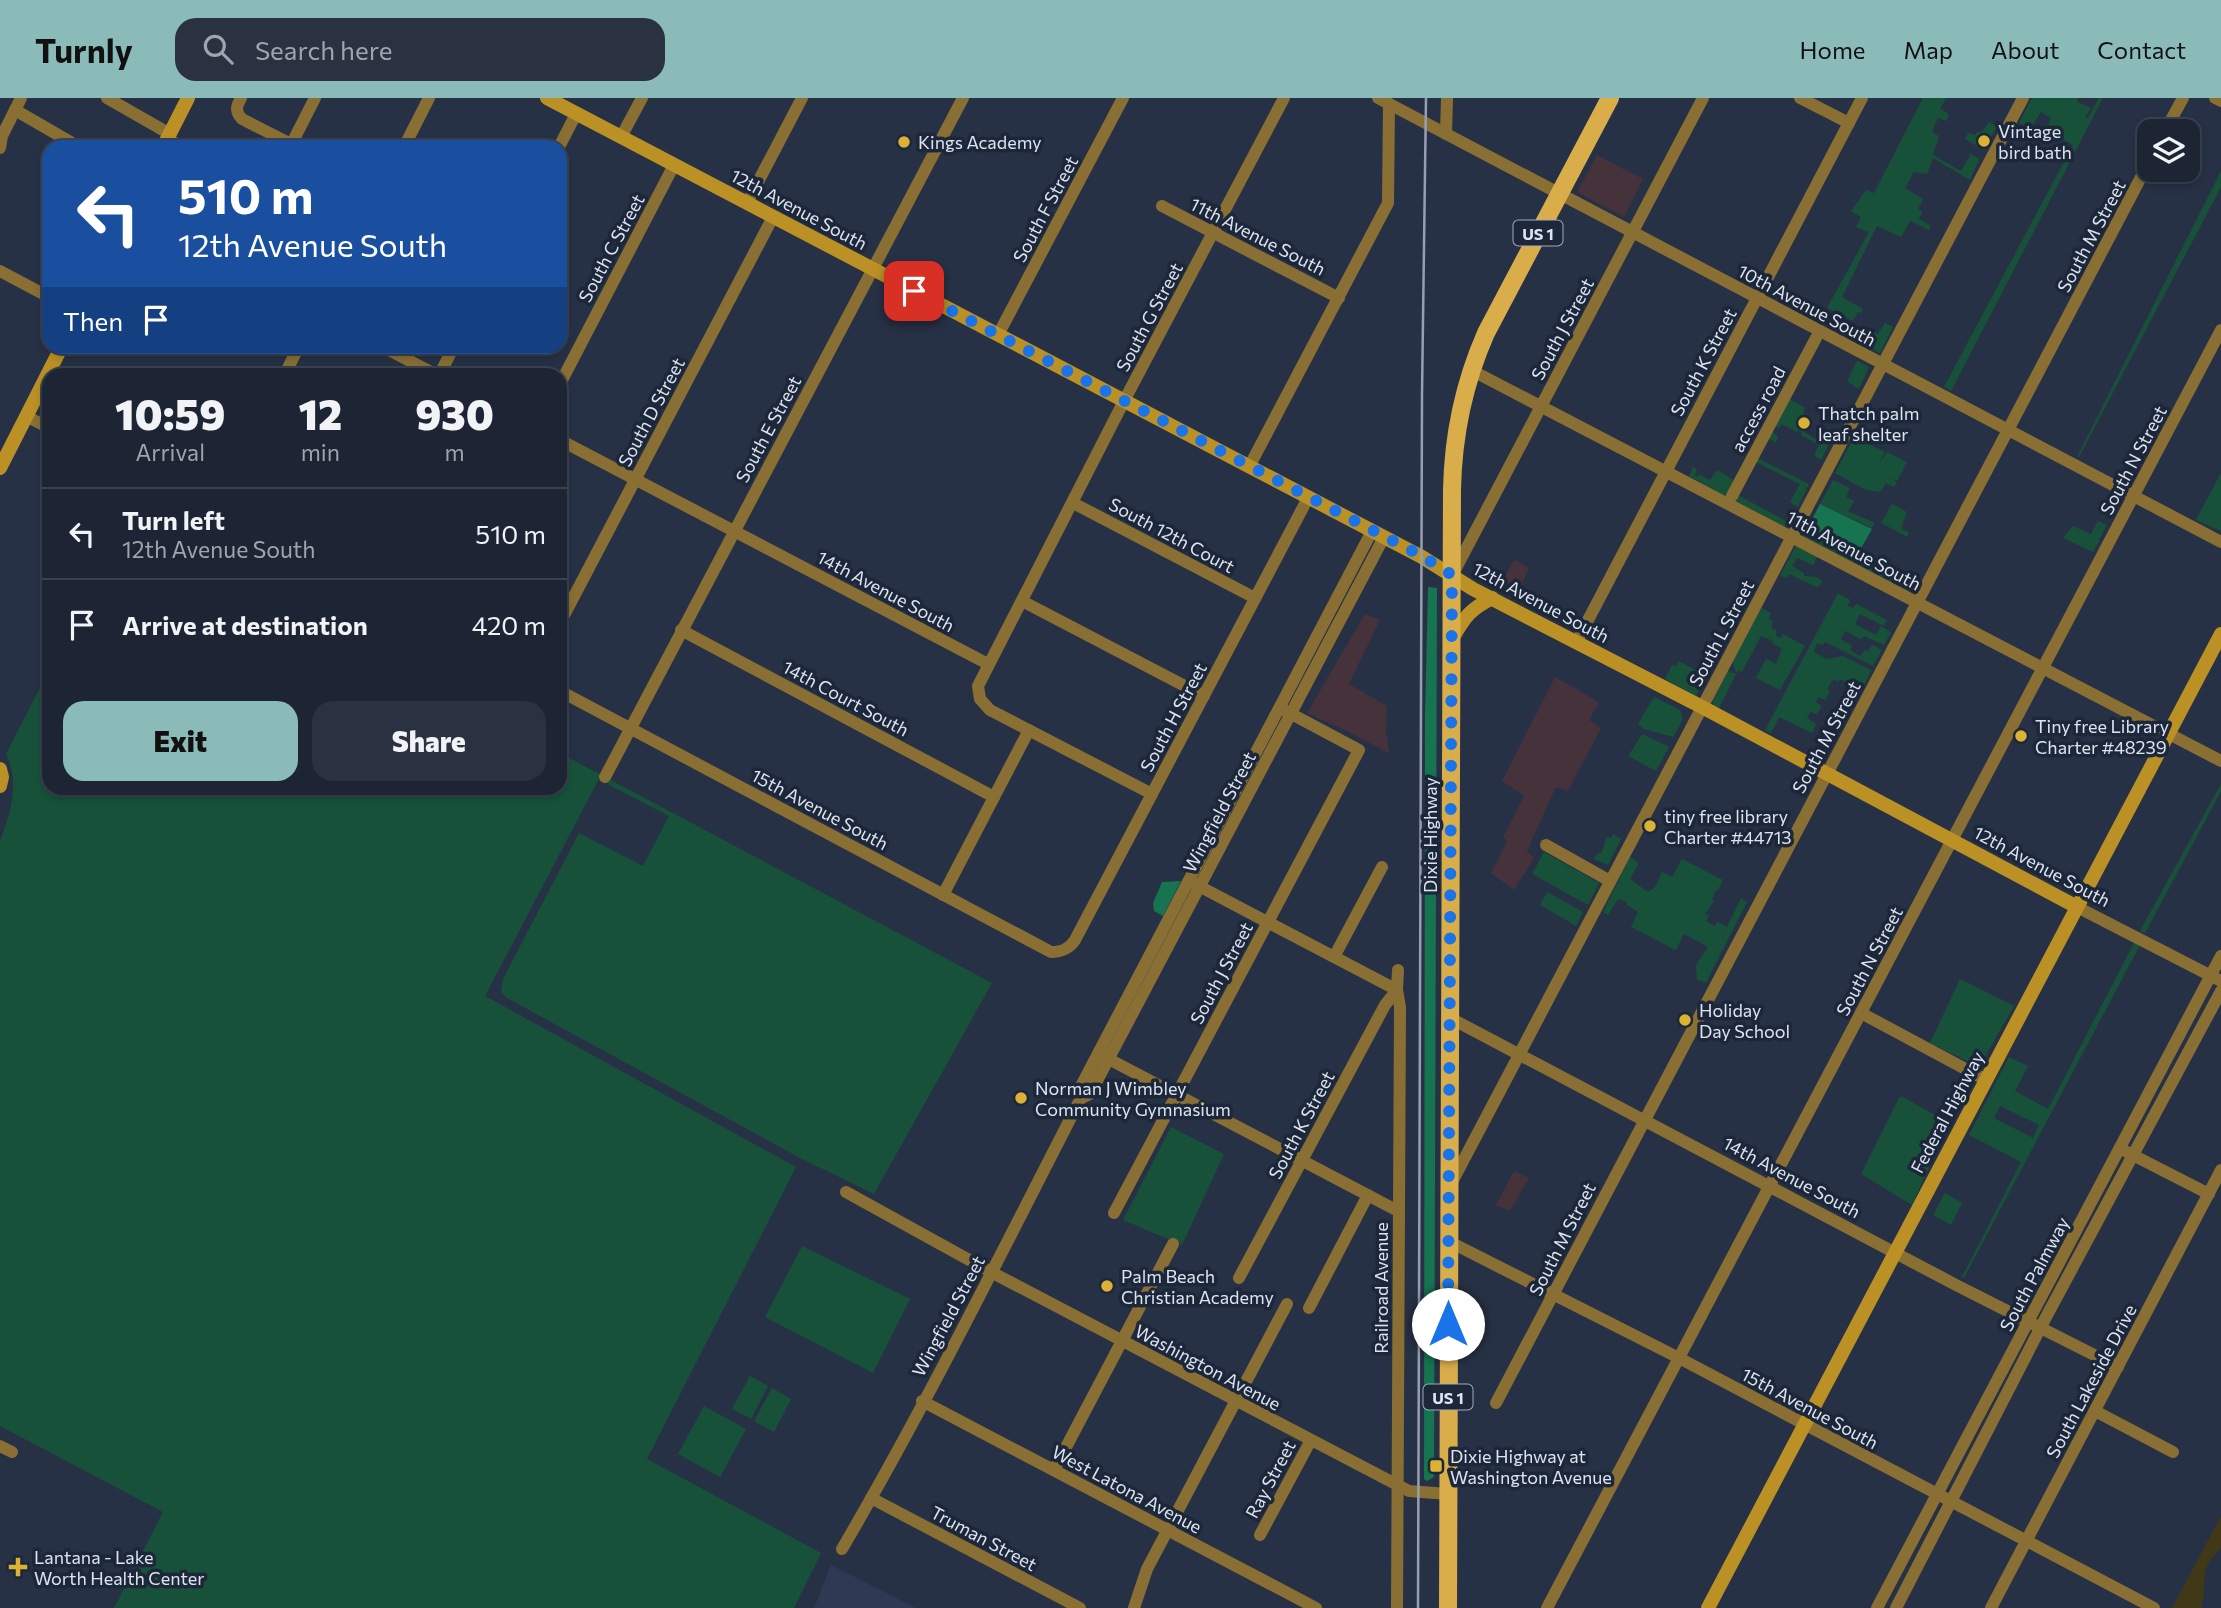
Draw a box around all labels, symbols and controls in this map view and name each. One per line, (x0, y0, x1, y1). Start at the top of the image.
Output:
search box (175, 18, 665, 81)
text: Turnly (35, 29, 133, 70)
icon: search (199, 30, 237, 68)
text: Search here (255, 34, 392, 65)
text: Home (1800, 35, 1866, 64)
text: Map (1904, 35, 1953, 64)
text: About (1991, 35, 2059, 64)
text: Contact (2097, 35, 2186, 64)
map controls (2137, 119, 2200, 182)
button: layers (2137, 119, 2200, 182)
place label: Vintage bird bath (1998, 120, 2072, 163)
place label: Kings Academy (918, 131, 1041, 153)
marker: Vintage bird bath (1976, 133, 1992, 149)
marker: Kings Academy (896, 134, 912, 150)
street label: South F Street (1008, 152, 1082, 266)
text: 510 m (178, 164, 313, 224)
street label: 12th Avenue South (727, 164, 871, 254)
icon: left (63, 168, 154, 259)
street label: South M Street (2052, 176, 2130, 296)
street label: South C Street (573, 190, 649, 306)
street label: 11th Avenue South (1187, 192, 1329, 280)
road number: US 1 (1514, 220, 1562, 246)
text: 12th Avenue South (178, 224, 447, 264)
street label: South G Street (1111, 259, 1187, 375)
street label: 10th Avenue South (1734, 259, 1880, 351)
pin (884, 261, 944, 321)
icon: arrive (895, 272, 933, 310)
street label: South J Street (1526, 274, 1598, 384)
icon: arrive (137, 301, 175, 339)
street label: South K Street (1665, 304, 1741, 420)
text: Then (63, 305, 123, 336)
street label: South D Street (613, 354, 689, 470)
street label: access road (1726, 362, 1790, 456)
street label: South E Street (731, 372, 805, 486)
text: 10:59 (115, 387, 225, 439)
text: 12 (298, 387, 342, 439)
text: 930 (415, 387, 494, 439)
place label: Thatch palm leaf shelter (1818, 402, 1920, 445)
street label: South N Street (2095, 402, 2171, 518)
marker: Thatch palm leaf shelter (1796, 415, 1812, 431)
text: Arrival (135, 438, 205, 466)
text: min (301, 438, 340, 466)
text: m (445, 438, 465, 466)
street label: South 12th Court (1105, 493, 1239, 577)
text: Turn left (122, 504, 225, 535)
street label: 11th Avenue South (1783, 505, 1925, 595)
icon: left (63, 515, 101, 553)
text: 510 m (475, 518, 546, 549)
text: 12th Avenue South (122, 535, 315, 563)
street label: 14th Avenue South (814, 546, 958, 636)
street label: 12th Avenue South (1469, 557, 1613, 647)
street label: South L Street (1684, 576, 1758, 690)
icon: arrive (63, 606, 101, 644)
text: Arrive at destination (122, 609, 368, 640)
text: 420 m (472, 609, 546, 640)
street label: 14th Court South (779, 655, 913, 741)
street label: South H Street (1135, 659, 1211, 775)
street label: South M Street (1787, 677, 1865, 797)
button: Exit (63, 701, 298, 781)
button: Share (312, 701, 546, 781)
place label: Tiny free Library Charter #48239 (2035, 715, 2169, 758)
marker: Tiny free Library Charter #48239 (2013, 728, 2029, 744)
street label: Wingfield Street (1178, 748, 1260, 876)
street label: 15th Avenue South (748, 764, 892, 854)
street label: Dixie Highway (1419, 777, 1441, 893)
place label: tiny free library Charter #44713 (1664, 805, 1792, 848)
marker: tiny free library Charter #44713 (1642, 818, 1658, 834)
street label: 12th Avenue South (1970, 821, 2114, 911)
street label: South N Street (1831, 903, 1907, 1019)
street label: South J Street (1185, 918, 1257, 1028)
place label: Holiday Day School (1699, 999, 1790, 1042)
marker: Holiday Day School (1677, 1012, 1693, 1028)
street label: Federal Highway (1906, 1047, 1988, 1177)
street label: South K Street (1263, 1067, 1339, 1183)
place label: Norman J Wimbley Community Gymnasium (1035, 1077, 1231, 1120)
marker: Norman J Wimbley Community Gymnasium (1013, 1090, 1029, 1106)
street label: 14th Avenue South (1720, 1132, 1864, 1222)
street label: South M Street (1524, 1179, 1600, 1299)
street label: South Palmway (1995, 1213, 2073, 1335)
street label: Railroad Avenue (1370, 1222, 1392, 1354)
street label: Wingfield Street (907, 1252, 989, 1380)
place label: Palm Beach Christian Academy (1121, 1265, 1274, 1308)
marker: Palm Beach Christian Academy (1099, 1278, 1115, 1294)
position arrow (1411, 1287, 1485, 1361)
street label: South Lakeside Drive (2041, 1300, 2141, 1462)
street label: Washington Avenue (1131, 1319, 1285, 1415)
street label: 15th Avenue South (1738, 1363, 1882, 1453)
road number: US 1 (1424, 1385, 1472, 1410)
street label: Ray Street (1240, 1436, 1300, 1522)
street label: West Latona Avenue (1048, 1440, 1206, 1538)
place label: Dixie Highway at Washington Avenue (1450, 1445, 1612, 1488)
marker: Dixie Highway at Washington Avenue (1428, 1458, 1444, 1474)
street label: Truman Street (927, 1501, 1041, 1575)
place label: Lantana - Lake Worth Health Center (34, 1546, 204, 1589)
marker: Lantana - Lake Worth Health Center (8, 1557, 28, 1577)

